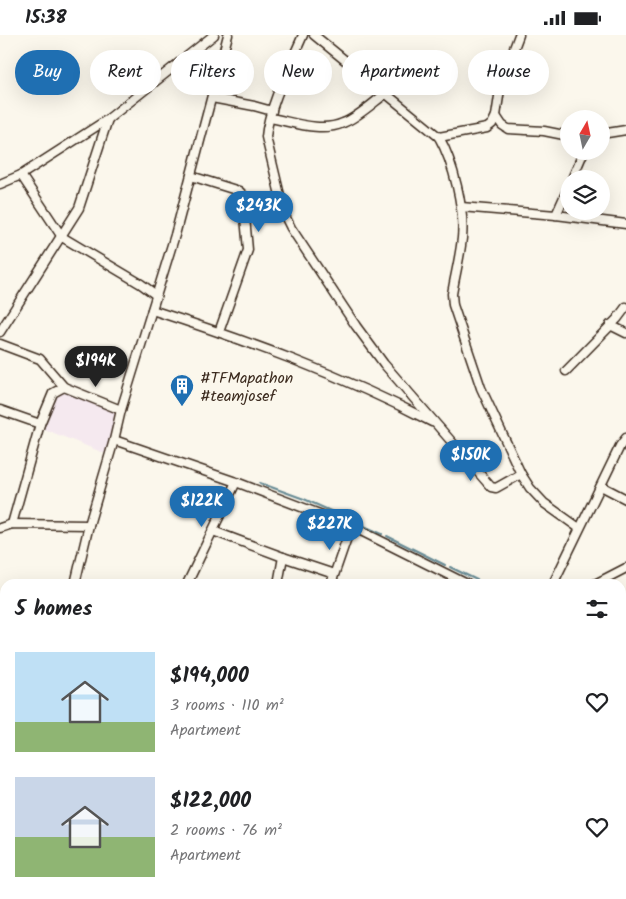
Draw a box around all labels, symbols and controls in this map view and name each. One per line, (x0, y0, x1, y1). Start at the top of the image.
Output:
text: 15:38 (25, 3, 67, 33)
chip: Buy (15, 50, 80, 95)
chip: Rent (90, 50, 161, 95)
chip: Filters (171, 50, 254, 95)
chip: New (264, 50, 332, 95)
chip: Apartment (342, 50, 458, 95)
chip: House (468, 50, 549, 95)
north arrow (560, 110, 610, 160)
map controls (560, 110, 610, 220)
button: layers (560, 170, 610, 220)
pin: $243K (224, 191, 294, 233)
text: $243K (236, 194, 282, 219)
pin: $194K (61, 345, 131, 388)
text: $194K (76, 349, 116, 374)
place label: #TFMapathon #teamjosef (200, 366, 293, 409)
building icon: #TFMapathon #teamjosef (169, 373, 195, 407)
pin: $150K (436, 439, 506, 482)
text: $150K (451, 443, 491, 468)
pin: $122K (167, 485, 237, 528)
text: $122K (181, 489, 223, 514)
pin: $227K (295, 509, 365, 551)
text: $227K (307, 512, 353, 537)
text: 5 homes (15, 593, 92, 626)
icon: filters (583, 595, 611, 623)
text: $194,000 (170, 660, 249, 693)
icon: home (55, 672, 115, 732)
icon: heart (583, 688, 611, 716)
text: 3 rooms · 110 m² (170, 693, 284, 718)
text: Apartment (170, 718, 241, 743)
text: $122,000 (170, 785, 251, 818)
icon: home (55, 797, 115, 857)
icon: heart (583, 813, 611, 841)
text: 2 rooms · 76 m² (170, 818, 282, 843)
text: Apartment (170, 843, 241, 868)

